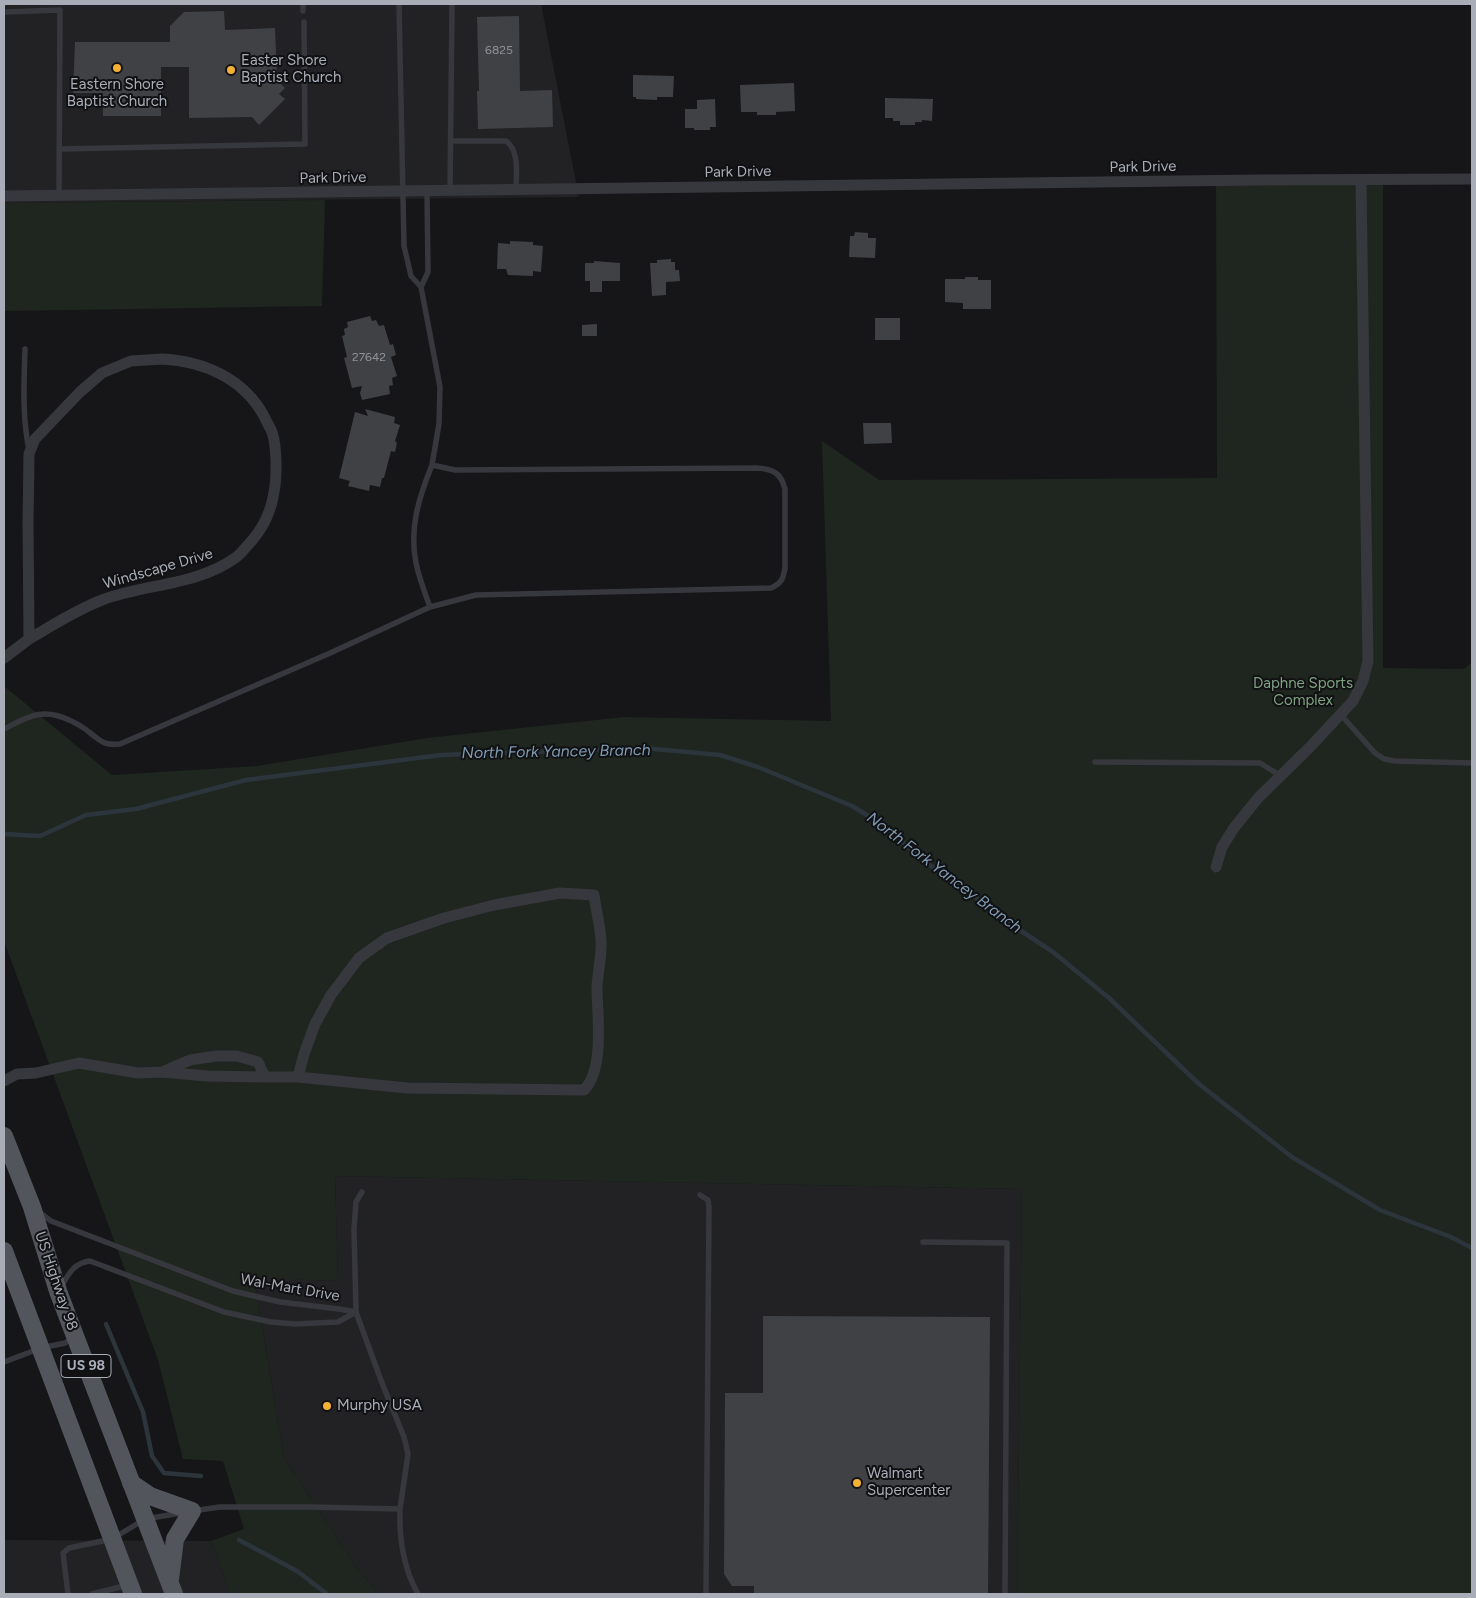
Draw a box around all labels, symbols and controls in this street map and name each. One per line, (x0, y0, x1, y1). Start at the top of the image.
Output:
house number: 6825 (485, 43, 513, 57)
place label: Easter Shore Baptist Church (241, 52, 341, 87)
marker: Eastern Shore Baptist Church (111, 62, 123, 74)
marker: Easter Shore Baptist Church (225, 64, 237, 76)
place label: Eastern Shore Baptist Church (67, 76, 167, 111)
street label: Park Drive (1109, 157, 1177, 177)
street label: Park Drive (704, 162, 772, 182)
street label: Park Drive (299, 168, 367, 188)
house number: 27642 (352, 350, 386, 364)
street label: Windscape Drive (101, 545, 215, 593)
park label: Daphne Sports Complex (1253, 675, 1353, 710)
water label: North Fork Yancey Branch (461, 741, 651, 763)
water label: North Fork Yancey Branch (863, 808, 1025, 938)
street label: US Highway 98 (31, 1229, 81, 1333)
street label: Wal-Mart Drive (239, 1270, 341, 1306)
road number: US 98 (61, 1354, 111, 1378)
place label: Murphy USA (337, 1397, 422, 1415)
marker: Murphy USA (321, 1400, 333, 1412)
place label: Walmart Supercenter (867, 1465, 950, 1500)
marker: Walmart Supercenter (851, 1477, 863, 1489)

